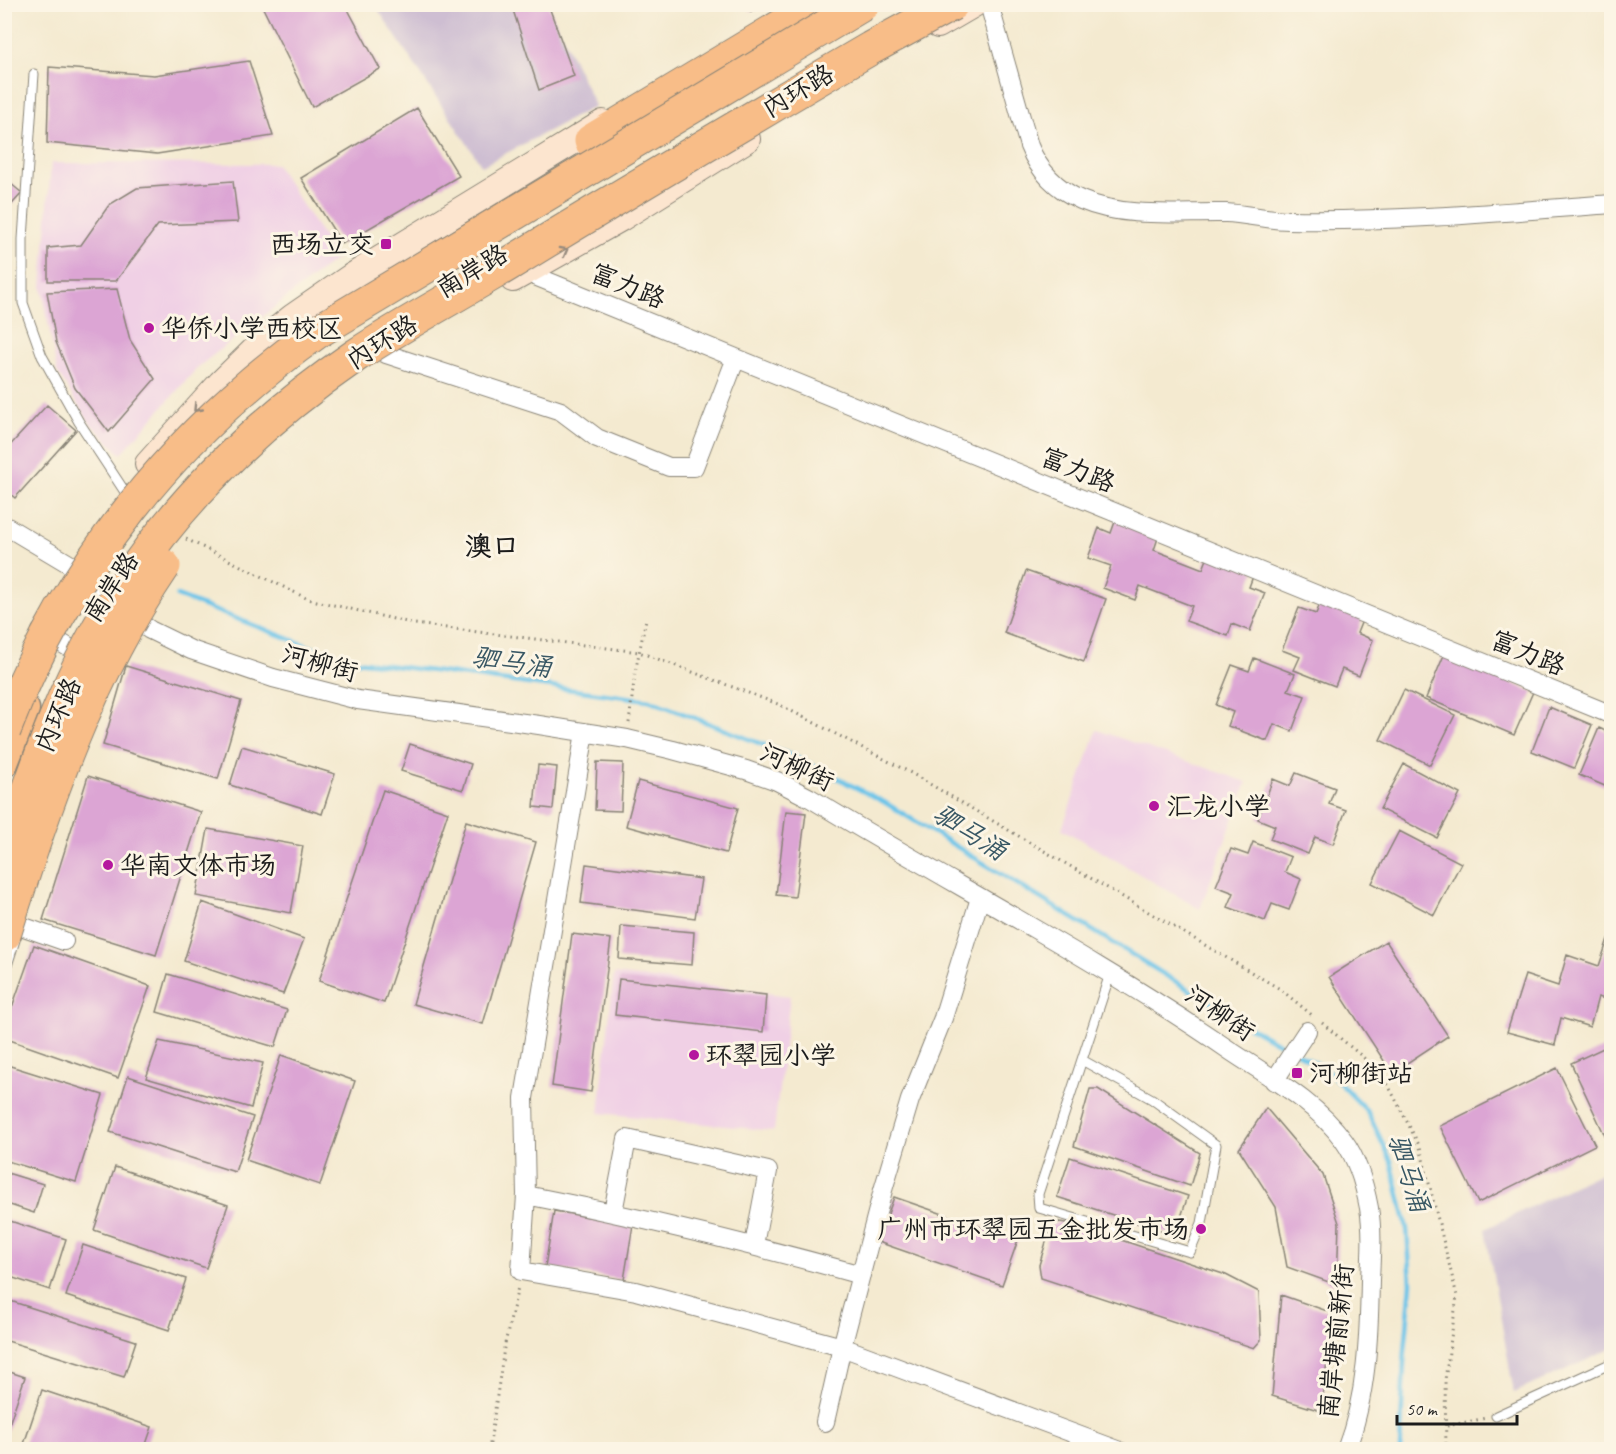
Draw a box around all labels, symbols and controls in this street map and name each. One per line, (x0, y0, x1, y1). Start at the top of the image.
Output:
street label: 内环路 (756, 57, 840, 125)
place label: 西场立交 (270, 228, 374, 261)
marker: 西场立交 (379, 237, 393, 251)
street label: 南岸路 (430, 237, 514, 305)
one-way arrow (558, 247, 568, 258)
street label: 富力路 (586, 256, 670, 316)
street label: 内环路 (340, 307, 424, 377)
place label: 华侨小学西校区 (161, 312, 343, 345)
marker: 华侨小学西校区 (142, 321, 156, 335)
one-way arrow (194, 401, 205, 412)
street label: 富力路 (1036, 440, 1120, 500)
district label: 澳口 (465, 529, 519, 563)
street label: 南岸路 (76, 545, 146, 629)
street label: 富力路 (1486, 623, 1570, 683)
street label: 河柳街 (278, 637, 362, 689)
water label: 驷马涌 (470, 640, 555, 685)
street label: 内环路 (28, 673, 88, 757)
street label: 河柳街 (755, 736, 839, 798)
place label: 汇龙小学 (1166, 790, 1270, 823)
water label: 驷马涌 (927, 796, 1014, 868)
marker: 汇龙小学 (1147, 799, 1161, 813)
place label: 华南文体市场 (120, 849, 276, 882)
marker: 华南文体市场 (101, 858, 115, 872)
street label: 河柳街 (1178, 978, 1262, 1048)
place label: 环翠园小学 (706, 1039, 836, 1072)
marker: 环翠园小学 (687, 1048, 701, 1062)
place label: 河柳街站 (1309, 1057, 1413, 1090)
marker: 河柳街站 (1290, 1066, 1304, 1080)
water label: 驷马涌 (1380, 1129, 1438, 1218)
place label: 广州市环翠园五金批发市场 (877, 1213, 1189, 1246)
marker: 广州市环翠园五金批发市场 (1194, 1222, 1208, 1236)
street label: 南岸塘前新街 (1311, 1262, 1361, 1420)
scale bar (1397, 1388, 1517, 1426)
text: 50 m (1406, 1398, 1439, 1420)

